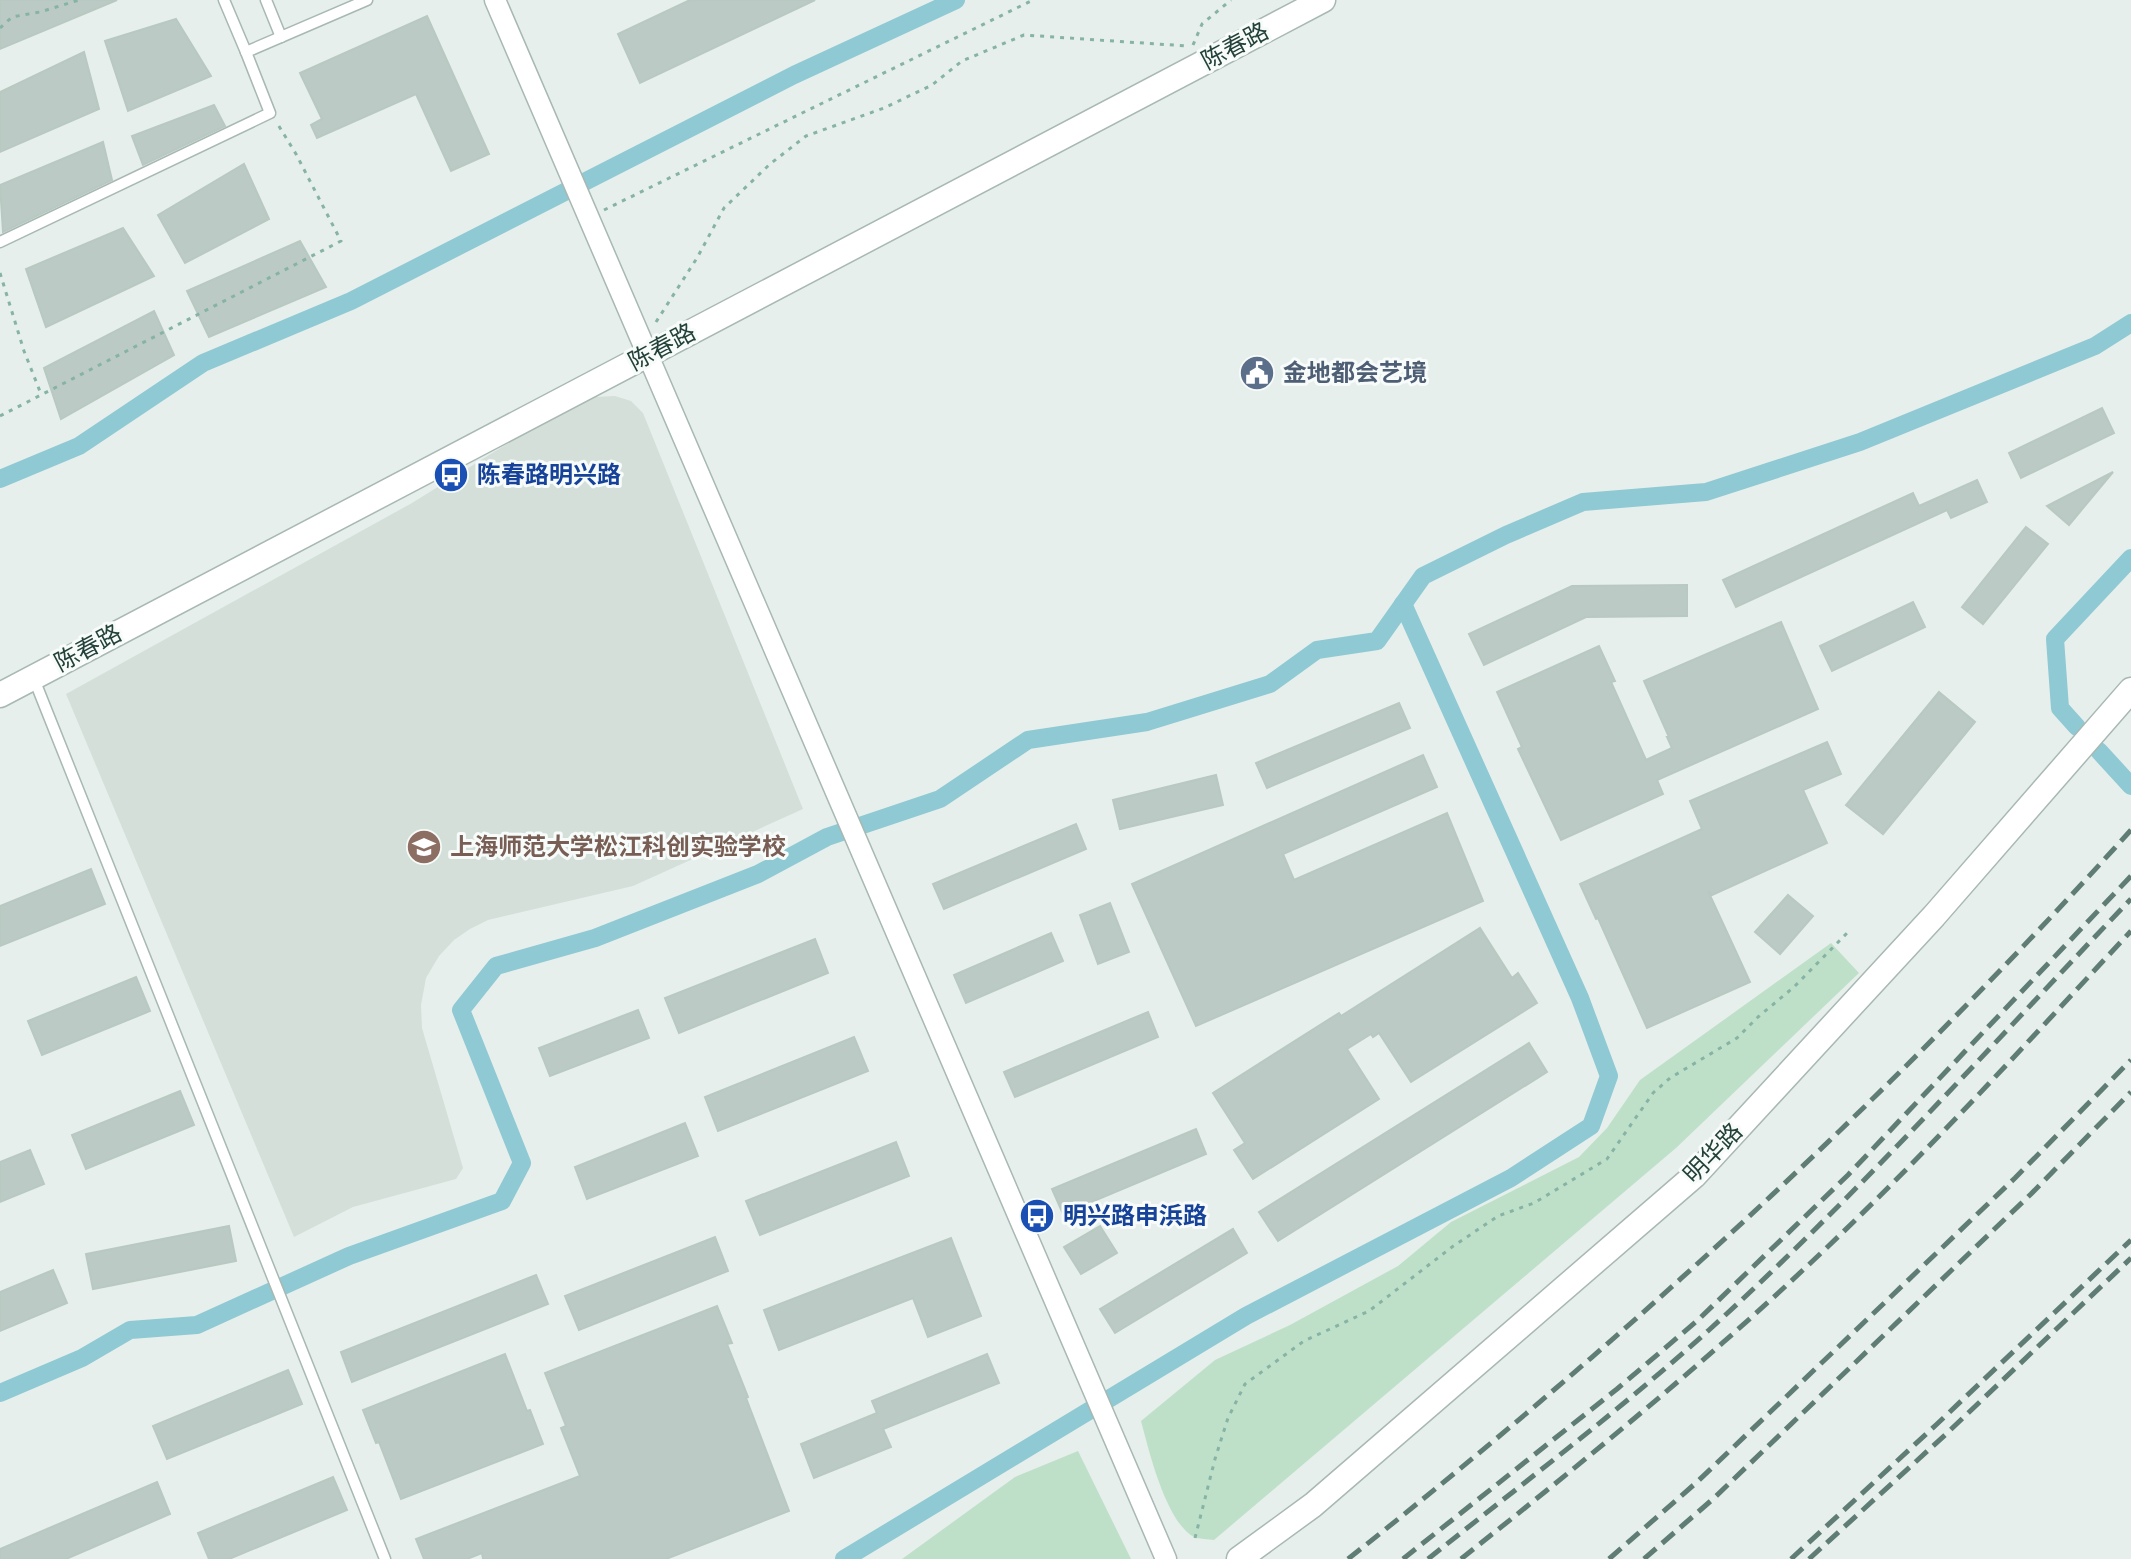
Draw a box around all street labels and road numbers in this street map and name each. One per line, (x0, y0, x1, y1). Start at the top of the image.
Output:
street label: 陈春路 (1196, 15, 1274, 77)
street label: 陈春路 (623, 316, 701, 378)
street label: 陈春路 (49, 617, 127, 679)
street label: 明华路 (1676, 1116, 1750, 1190)

